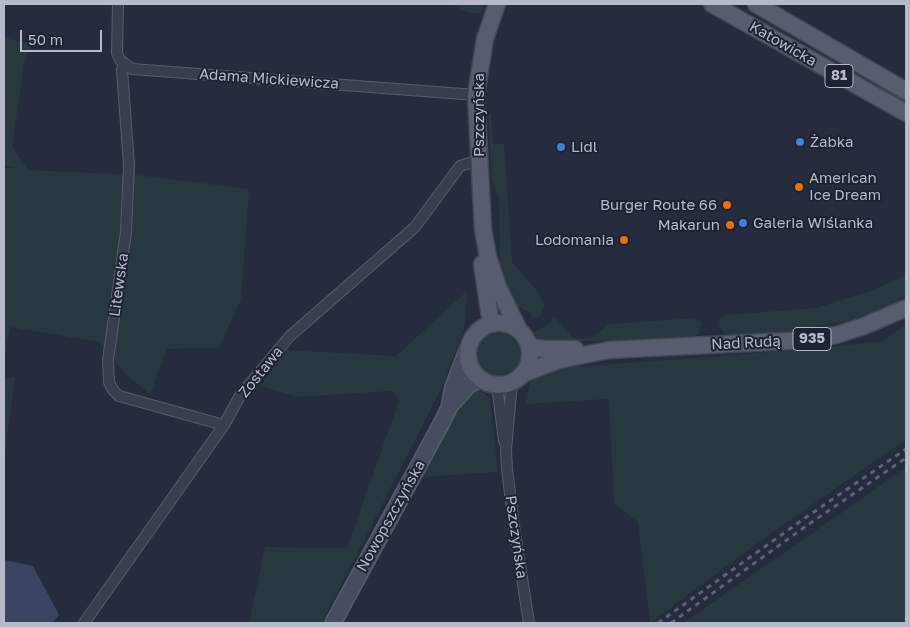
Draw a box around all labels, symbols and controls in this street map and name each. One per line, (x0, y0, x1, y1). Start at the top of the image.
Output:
street label: Katowicka (746, 18, 820, 70)
scale bar (22, 20, 105, 52)
text: 50 m (28, 30, 63, 48)
road number: 81 (825, 64, 853, 88)
street label: Adama Mickiewicza (199, 65, 339, 93)
street label: Pszczyńska (470, 73, 488, 157)
place label: Żabka (810, 133, 853, 151)
marker: Żabka (794, 136, 806, 148)
place label: Lidl (571, 138, 598, 156)
marker: Lidl (555, 141, 567, 153)
place label: American Ice Dream (809, 169, 881, 204)
marker: American Ice Dream (793, 181, 805, 193)
place label: Burger Route 66 (600, 196, 717, 214)
marker: Burger Route 66 (721, 199, 733, 211)
place label: Galeria Wiślanka (753, 214, 873, 232)
place label: Makarun (658, 216, 720, 234)
marker: Galeria Wiślanka (737, 217, 749, 229)
marker: Makarun (724, 219, 736, 231)
place label: Lodomania (535, 231, 614, 249)
marker: Lodomania (618, 234, 630, 246)
street label: Litewska (106, 252, 132, 318)
road number: 935 (793, 328, 831, 350)
street label: Nad Rudą (711, 332, 781, 354)
street label: Zostawa (235, 343, 287, 401)
street label: Nowopszczyńska (353, 457, 429, 575)
street label: Pszczyńska (501, 494, 531, 580)

